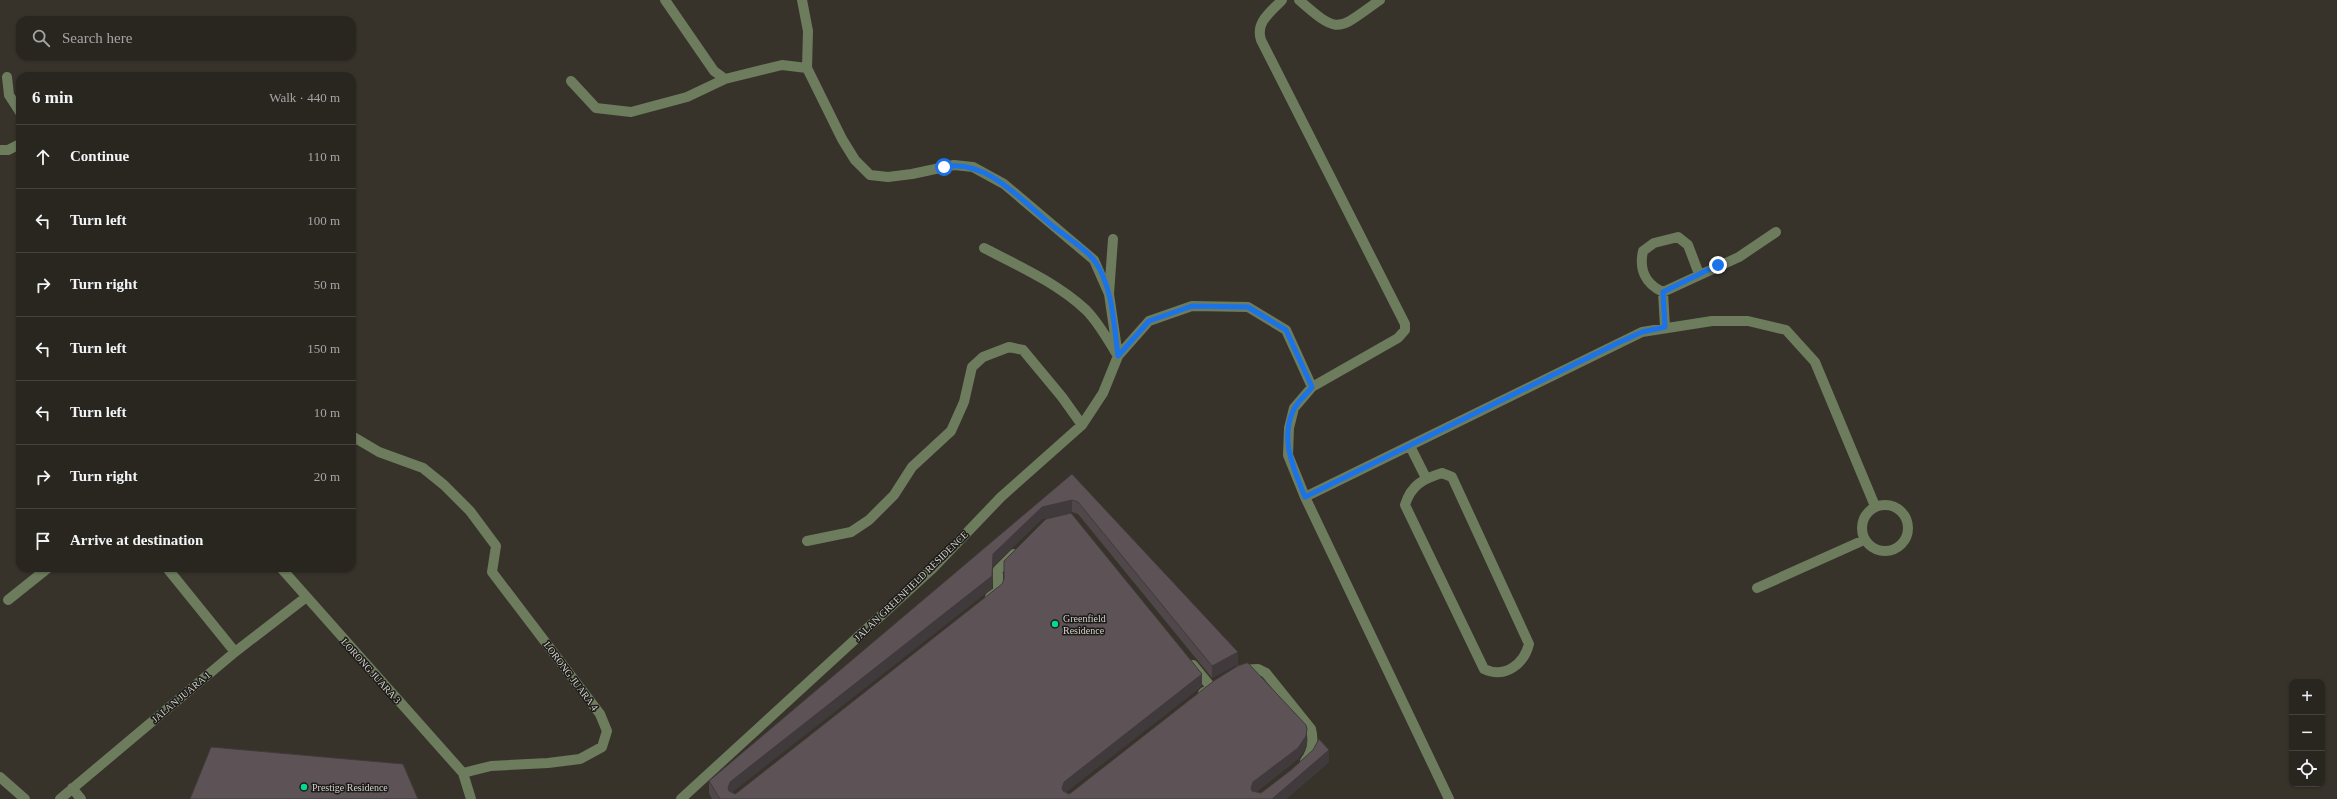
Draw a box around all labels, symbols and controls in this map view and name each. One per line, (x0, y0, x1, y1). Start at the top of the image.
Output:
search box (16, 16, 356, 60)
icon: search (30, 27, 52, 49)
text: Search here (62, 30, 132, 46)
text: 6 min (32, 88, 73, 107)
text: Walk · 440 m (269, 90, 340, 105)
icon: ahead (32, 146, 54, 168)
text: Continue (70, 148, 129, 164)
text: 110 m (308, 149, 340, 164)
route start (935, 158, 953, 176)
icon: left (32, 210, 54, 232)
text: Turn left (70, 212, 127, 228)
text: 100 m (307, 213, 340, 228)
route end (1709, 256, 1727, 274)
icon: right (32, 274, 54, 296)
text: Turn right (70, 276, 137, 292)
text: 50 m (314, 277, 340, 292)
icon: left (32, 338, 54, 360)
text: Turn left (70, 340, 127, 356)
text: 150 m (307, 341, 340, 356)
icon: left (32, 402, 54, 424)
text: Turn left (70, 404, 127, 420)
text: 10 m (314, 405, 340, 420)
icon: right (32, 466, 54, 488)
text: Turn right (70, 468, 137, 484)
text: 20 m (314, 469, 340, 484)
street label: JALAN GREENFIELD RESIDENCE (852, 529, 970, 643)
icon: arrive (32, 530, 54, 552)
text: Arrive at destination (70, 532, 203, 548)
place label: Greenfield Residence (1063, 613, 1106, 636)
marker: Greenfield Residence (1050, 619, 1060, 629)
street label: LORONG JUARA 3 (339, 636, 403, 706)
street label: LORONG JUARA 4 (542, 639, 600, 713)
street label: JALAN JUARA 1 (149, 669, 213, 725)
map controls (2289, 679, 2325, 787)
button: + (2289, 679, 2325, 715)
button: − (2289, 715, 2325, 751)
button: locate (2289, 751, 2325, 787)
marker: Prestige Residence (299, 782, 309, 792)
place label: Prestige Residence (312, 782, 388, 793)

